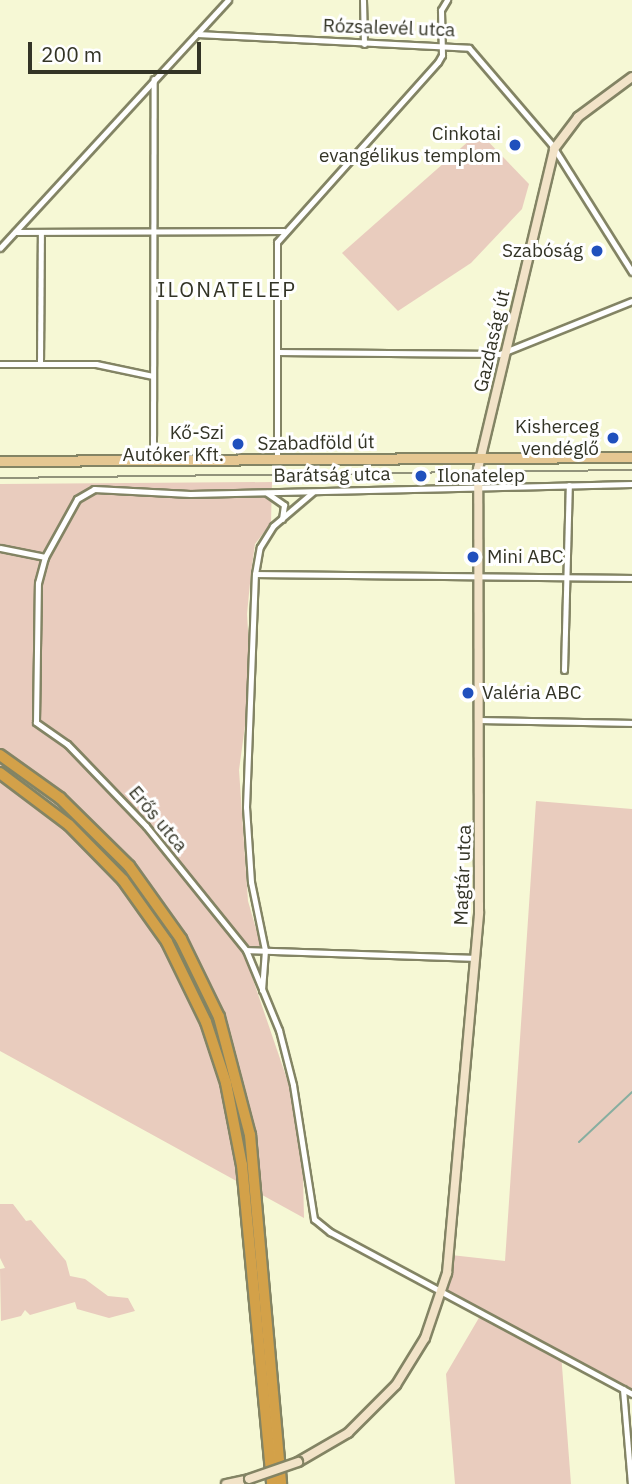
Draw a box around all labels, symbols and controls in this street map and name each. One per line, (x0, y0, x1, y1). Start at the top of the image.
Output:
street label: Rózsalevél utca (322, 14, 456, 42)
scale bar (32, 28, 205, 72)
text: 200 m (41, 40, 102, 68)
place label: Cinkotai evangélikus templom (319, 123, 501, 167)
marker: Cinkotai evangélikus templom (507, 137, 523, 153)
place label: Szabóság (502, 240, 583, 262)
marker: Szabóság (589, 243, 605, 259)
district label: ILONATELEP (158, 276, 296, 302)
street label: Gazdaság út (469, 288, 515, 394)
place label: Kisherceg vendéglő (515, 416, 599, 460)
place label: Kő-Szi Autóker Kft. (123, 422, 224, 466)
marker: Kisherceg vendéglő (605, 430, 621, 446)
street label: Szabadföld út (257, 431, 375, 455)
marker: Kő-Szi Autóker Kft. (230, 436, 246, 452)
street label: Barátság utca (273, 463, 391, 487)
place label: Ilonatelep (437, 465, 525, 487)
marker: Ilonatelep (411, 466, 431, 486)
place label: Mini ABC (487, 546, 564, 568)
marker: Mini ABC (465, 549, 481, 565)
place label: Valéria ABC (482, 682, 581, 704)
marker: Valéria ABC (460, 685, 476, 701)
street label: Erős utca (124, 781, 192, 857)
street label: Magtár utca (450, 824, 476, 926)

